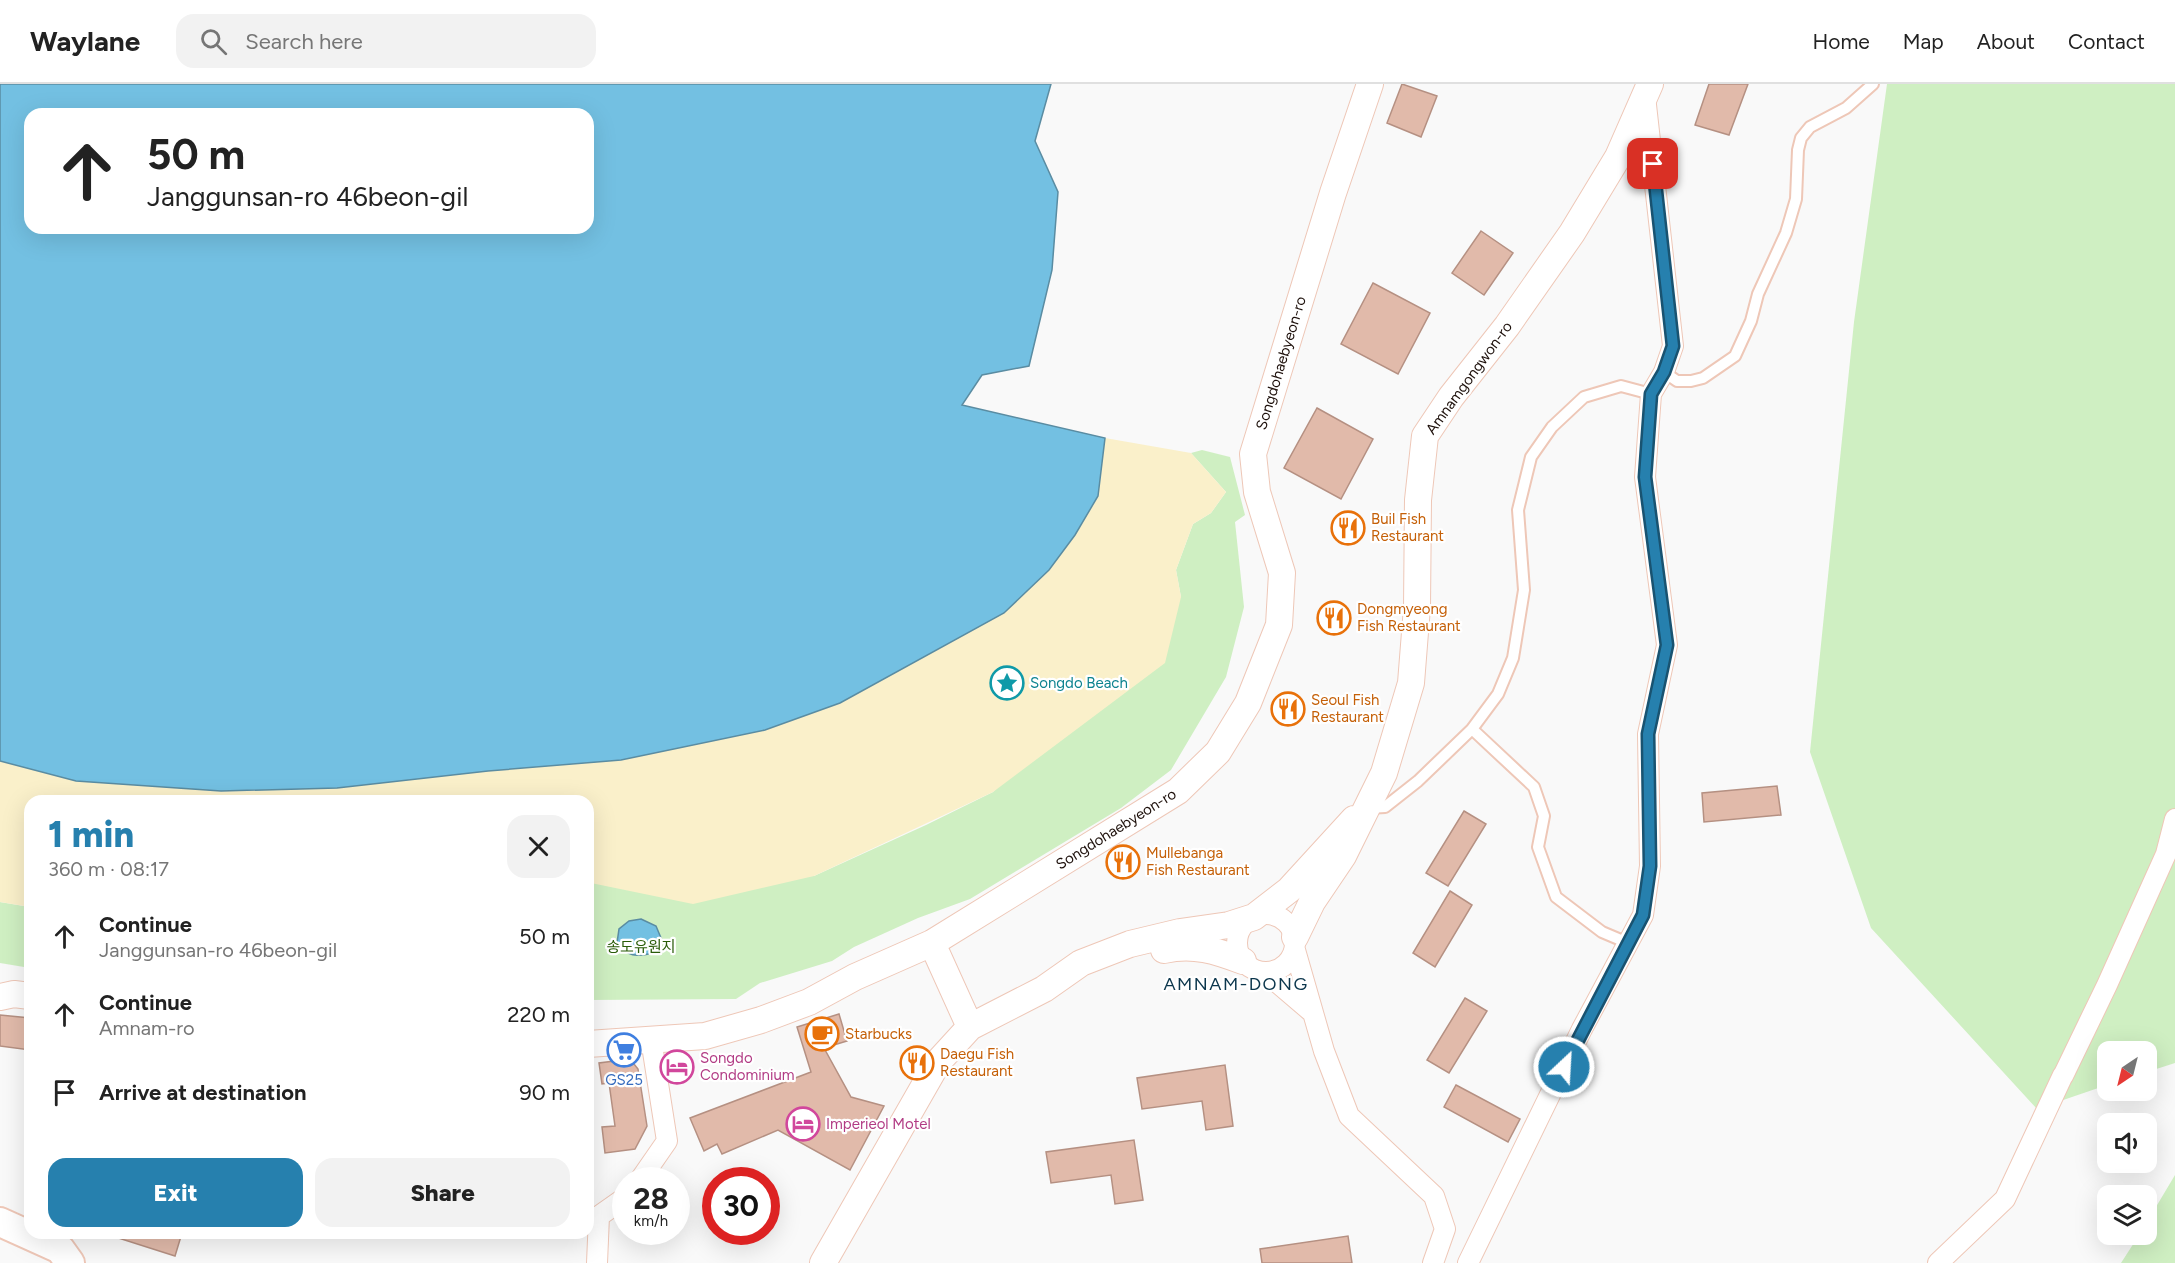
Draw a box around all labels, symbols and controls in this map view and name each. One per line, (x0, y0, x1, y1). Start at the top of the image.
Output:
search box (176, 14, 596, 68)
text: Waylane (30, 24, 140, 58)
icon: search (197, 25, 230, 58)
text: Search here (245, 28, 363, 55)
text: Home (1813, 29, 1870, 54)
text: Map (1903, 29, 1944, 54)
text: About (1977, 29, 2035, 54)
text: Contact (2068, 29, 2145, 54)
text: 50 m (147, 129, 245, 180)
icon: ahead (48, 132, 126, 210)
pin (1627, 138, 1678, 189)
icon: arrive (1636, 147, 1669, 180)
text: Janggunsan-ro 46beon-gil (147, 180, 468, 213)
street label: Songdohaebyeon-ro (1252, 294, 1310, 432)
street label: Amnamgongwon-ro (1422, 318, 1516, 438)
restaurant icon: Buil Fish Restaurant (1330, 510, 1366, 546)
place label: Buil Fish Restaurant (1371, 510, 1444, 545)
restaurant icon: Dongmyeong Fish Restaurant (1316, 600, 1352, 636)
place label: Dongmyeong Fish Restaurant (1357, 600, 1461, 635)
place icon: Songdo Beach (989, 665, 1025, 701)
place label: Songdo Beach (1030, 674, 1128, 692)
restaurant icon: Seoul Fish Restaurant (1270, 691, 1306, 727)
place label: Seoul Fish Restaurant (1311, 691, 1384, 726)
street label: Songdohaebyeon-ro (1053, 785, 1180, 873)
text: 1 min (48, 813, 134, 856)
button: close (507, 815, 570, 878)
restaurant icon: Mullebanga Fish Restaurant (1105, 844, 1141, 880)
place label: Mullebanga Fish Restaurant (1146, 844, 1250, 879)
text: 360 m · 08:17 (48, 857, 169, 881)
text: Continue (99, 911, 192, 938)
icon: ahead (48, 920, 81, 953)
text: 50 m (519, 923, 570, 950)
text: Janggunsan-ro 46beon-gil (99, 938, 337, 962)
park label: 송도유원지 (606, 938, 676, 956)
district label: AMNAM-DONG (1163, 973, 1309, 995)
text: Continue (99, 989, 192, 1016)
icon: ahead (48, 998, 81, 1031)
text: 220 m (507, 1001, 570, 1028)
text: Amnam-ro (99, 1016, 195, 1040)
cafe icon: Starbucks (804, 1016, 840, 1052)
place label: Starbucks (845, 1025, 912, 1043)
supermarket icon: GS25 (606, 1032, 642, 1068)
position arrow (1532, 1035, 1596, 1099)
north arrow (2097, 1041, 2157, 1101)
map controls (2097, 1041, 2157, 1245)
restaurant icon: Daegu Fish Restaurant (899, 1045, 935, 1081)
place label: Daegu Fish Restaurant (940, 1045, 1014, 1080)
hotel icon: Songdo Condominium (659, 1049, 695, 1085)
place label: Songdo Condominium (700, 1049, 795, 1084)
place label: GS25 (605, 1071, 643, 1089)
icon: arrive (48, 1076, 81, 1109)
text: Arrive at destination (99, 1079, 307, 1106)
text: 90 m (519, 1079, 570, 1106)
hotel icon: Imperieol Motel (785, 1106, 821, 1142)
button: sound (2097, 1113, 2157, 1173)
place label: Imperieol Motel (826, 1115, 931, 1133)
button: Exit (48, 1158, 303, 1227)
button: Share (315, 1158, 570, 1227)
speed limit sign: 30 (702, 1167, 780, 1245)
text: 28 (633, 1180, 669, 1217)
button: layers (2097, 1185, 2157, 1245)
text: km/h (634, 1212, 668, 1230)

